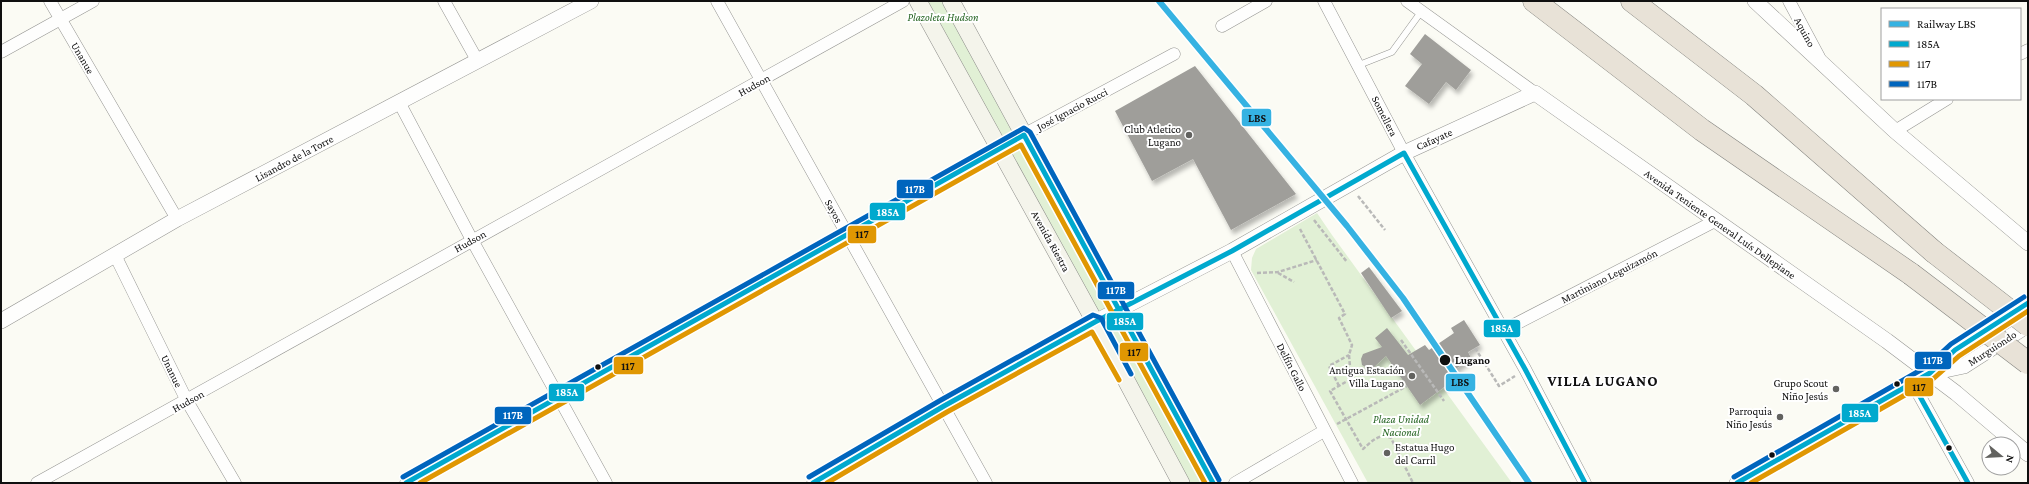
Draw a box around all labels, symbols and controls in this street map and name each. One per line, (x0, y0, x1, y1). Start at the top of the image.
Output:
legend (1881, 8, 2021, 100)
park label: Plazoleta Hudson (907, 11, 979, 23)
street label: Aquino (1791, 15, 1818, 50)
text: Railway LBS (1917, 17, 1976, 31)
text: 185A (1917, 37, 1940, 51)
street label: Unanue (69, 40, 97, 76)
text: 117 (1917, 57, 1931, 71)
street label: Hudson (736, 71, 772, 99)
text: 117B (1917, 77, 1938, 91)
street label: José Ignacio Rucci (1034, 85, 1110, 134)
street label: Somellera (1370, 94, 1400, 138)
line badge: LBS (1241, 108, 1272, 127)
text: LBS (1248, 112, 1266, 124)
place label: Club Atletico Lugano (1124, 123, 1182, 149)
street label: Cafayate (1414, 126, 1454, 153)
marker: Club Atletico Lugano (1184, 130, 1194, 140)
street label: Lisandro de la Torre (253, 132, 335, 184)
street label: Avenida Teniente General Luís Dellepiane (1641, 167, 1798, 282)
line badge: 117B (896, 179, 934, 199)
text: 117B (905, 183, 926, 195)
street label: Sayos (822, 197, 845, 225)
line badge: 185A (869, 202, 906, 221)
text: 185A (877, 206, 900, 218)
street label: Avenida Riestra (1029, 208, 1073, 274)
line badge: 117 (847, 225, 877, 244)
street label: Hudson (452, 227, 488, 255)
text: 117 (855, 228, 869, 240)
street label: Martiniano Leguizamón (1559, 246, 1660, 306)
line badge: 117B (1097, 281, 1135, 300)
text: 117B (1106, 284, 1127, 296)
line badge: 185A (1106, 312, 1144, 331)
text: 185A (1114, 315, 1137, 327)
line badge: 185A (1483, 319, 1521, 338)
text: 185A (1491, 322, 1514, 334)
street label: Murguiondo (1966, 328, 2019, 369)
street label: Delfín Gallo (1275, 341, 1309, 394)
line badge: 117 (1119, 342, 1149, 362)
text: 117 (1127, 346, 1141, 358)
line badge: 117B (1914, 351, 1952, 370)
street label: Unanue (159, 353, 185, 389)
marker: Lugano (1438, 353, 1452, 367)
place label: Lugano (1455, 354, 1490, 366)
text: 117B (1923, 354, 1944, 366)
line badge: 117 (613, 356, 644, 375)
text: 117 (621, 360, 635, 372)
unlabelled marker (593, 362, 603, 372)
place label: Antigua Estación Villa Lugano (1329, 364, 1405, 390)
marker: Antigua Estación Villa Lugano (1407, 371, 1417, 381)
line badge: LBS (1445, 373, 1476, 392)
district label: VILLA LUGANO (1546, 373, 1659, 389)
text: LBS (1451, 376, 1469, 388)
place label: Grupo Scout Niño Jesús (1773, 377, 1828, 403)
line badge: 117 (1904, 377, 1934, 397)
unlabelled marker (1892, 379, 1902, 389)
text: 117 (1912, 381, 1926, 393)
line badge: 185A (548, 383, 585, 402)
marker: Grupo Scout Niño Jesús (1831, 384, 1841, 394)
text: 185A (556, 386, 579, 398)
street label: Hudson (170, 387, 206, 415)
line badge: 185A (1841, 403, 1879, 423)
place label: Parroquia Niño Jesús (1726, 405, 1772, 431)
line badge: 117B (494, 406, 532, 425)
text: 185A (1849, 407, 1872, 419)
text: 117B (503, 409, 524, 421)
marker: Parroquia Niño Jesús (1775, 412, 1785, 422)
park label: Plaza Unidad Nacional (1373, 413, 1430, 438)
north arrow (1981, 436, 2021, 476)
place label: Estatua Hugo del Carril (1395, 441, 1455, 466)
unlabelled marker (1944, 443, 1954, 453)
marker: Estatua Hugo del Carril (1382, 448, 1392, 458)
unlabelled marker (1767, 450, 1777, 460)
text: N (2003, 454, 2017, 465)

